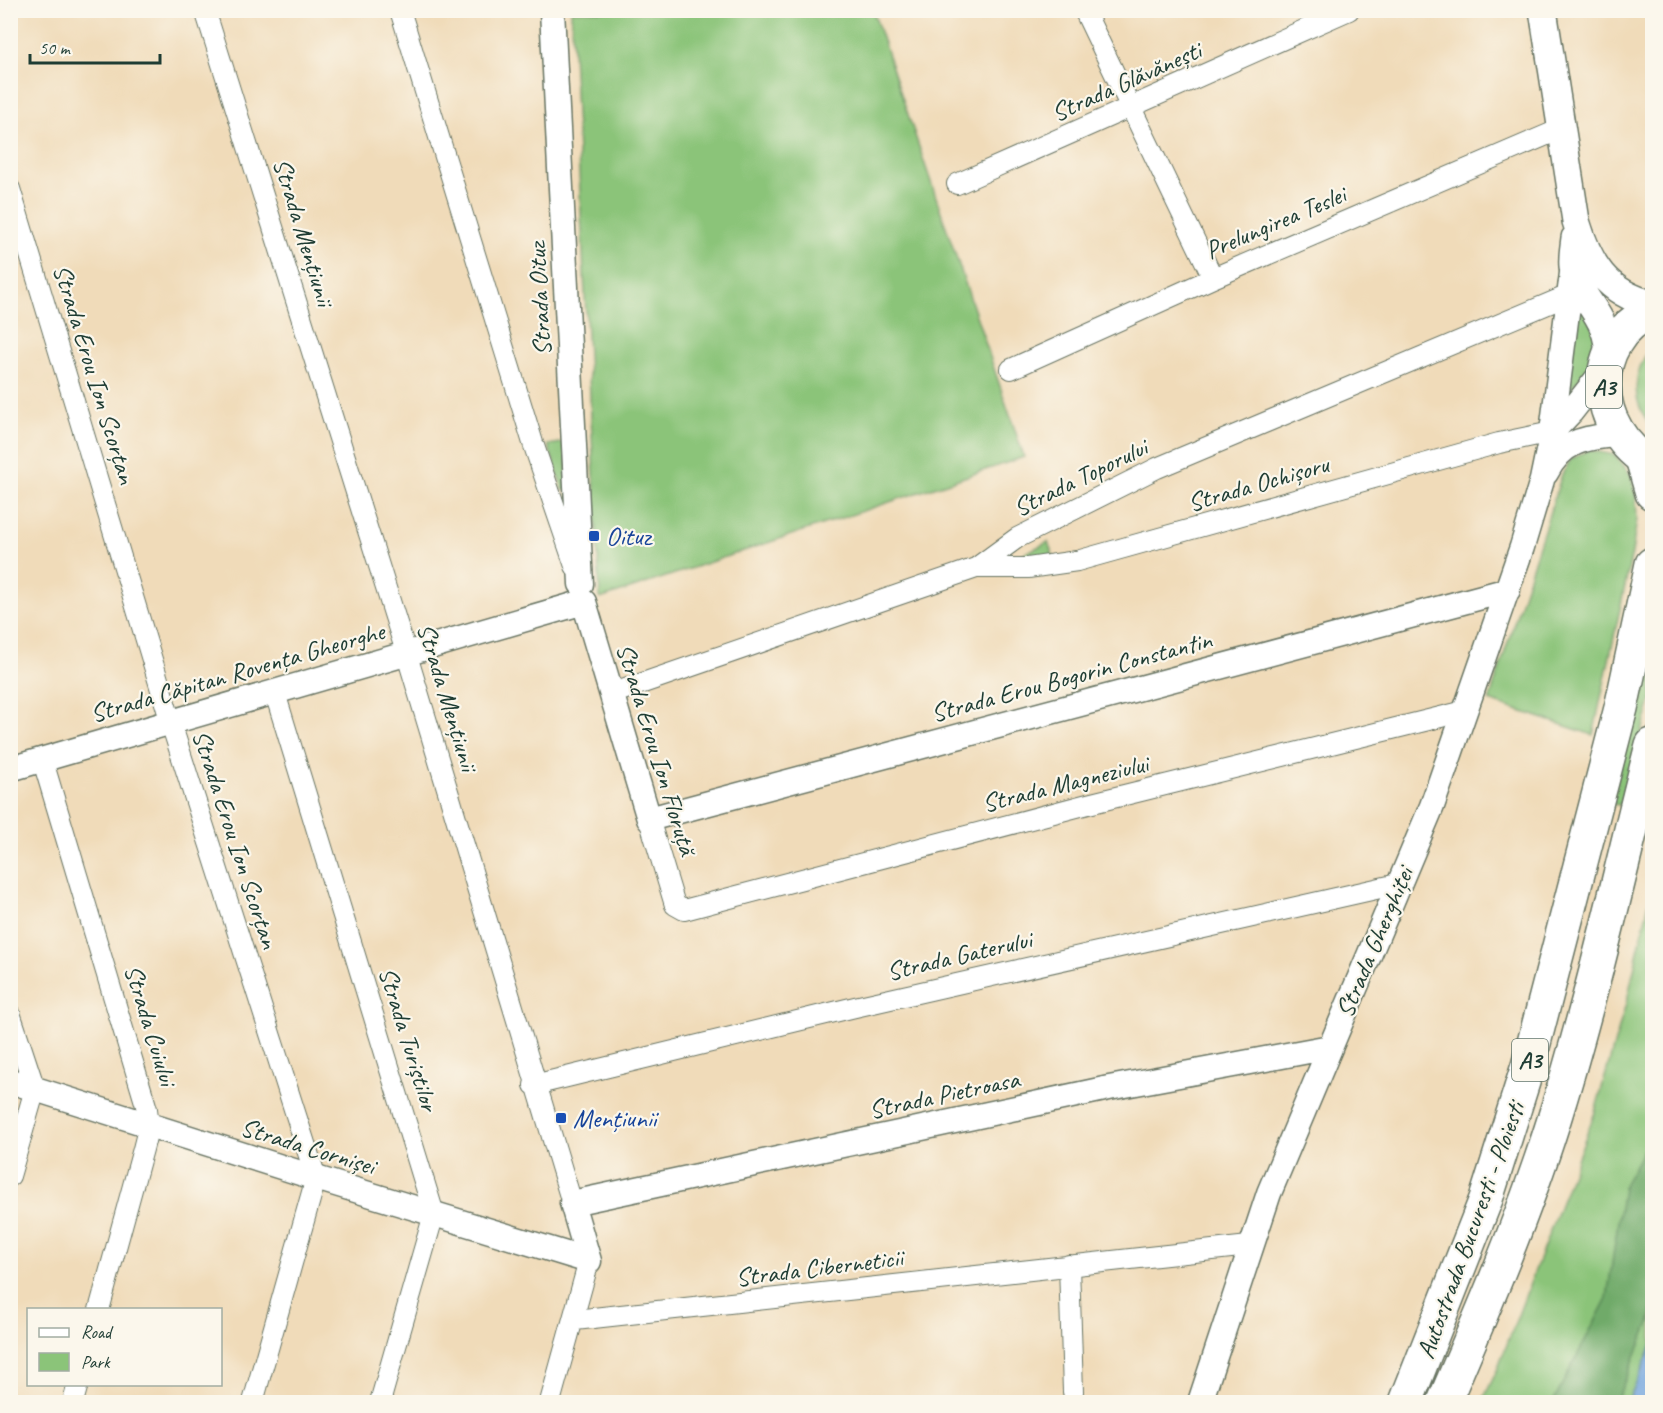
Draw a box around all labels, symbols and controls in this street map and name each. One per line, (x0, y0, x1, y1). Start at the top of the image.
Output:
scale bar (30, 27, 160, 65)
street label: Strada Glăvănești (1046, 32, 1209, 129)
text: 50 m (39, 37, 72, 59)
street label: Strada Mențiunii (265, 154, 343, 313)
street label: Prelungirea Teslei (1200, 177, 1353, 267)
street label: Strada Oituz (520, 239, 559, 357)
street label: Strada Erou Ion Scorțan (45, 260, 144, 489)
road number: A3 (1586, 366, 1622, 408)
street label: Strada Toporului (1008, 429, 1156, 524)
street label: Strada Ochișoru (1184, 447, 1335, 519)
place label: Oituz (606, 520, 654, 553)
marker: Oituz (587, 529, 601, 543)
street label: Strada Căpitan Rovența Gheorghe (86, 614, 390, 730)
street label: Strada Mențiunii (409, 619, 487, 778)
street label: Strada Erou Bogorin Constantin (927, 623, 1216, 730)
street label: Strada Erou Ion Floruță (609, 639, 705, 861)
street label: Strada Erou Ion Scorțan (185, 726, 287, 954)
street label: Strada Magneziului (979, 746, 1154, 820)
street label: Strada Gherghiței (1328, 859, 1422, 1022)
street label: Strada Gaterului (883, 922, 1038, 988)
street label: Strada Cuiului (117, 961, 185, 1093)
street label: Strada Turiștilor (371, 963, 447, 1118)
road number: A3 (1512, 1039, 1548, 1081)
street label: Strada Pietroasa (866, 1062, 1024, 1127)
street label: Autostrada Bucuresti - Ploiesti (1409, 1094, 1533, 1363)
place label: Mențiunii (573, 1102, 660, 1135)
street label: Strada Cornișei (237, 1110, 382, 1183)
marker: Mențiunii (554, 1111, 568, 1125)
street label: Strada Ciberneticii (734, 1240, 908, 1294)
legend (27, 1308, 222, 1386)
text: Road (81, 1321, 114, 1343)
text: Park (81, 1351, 111, 1373)

